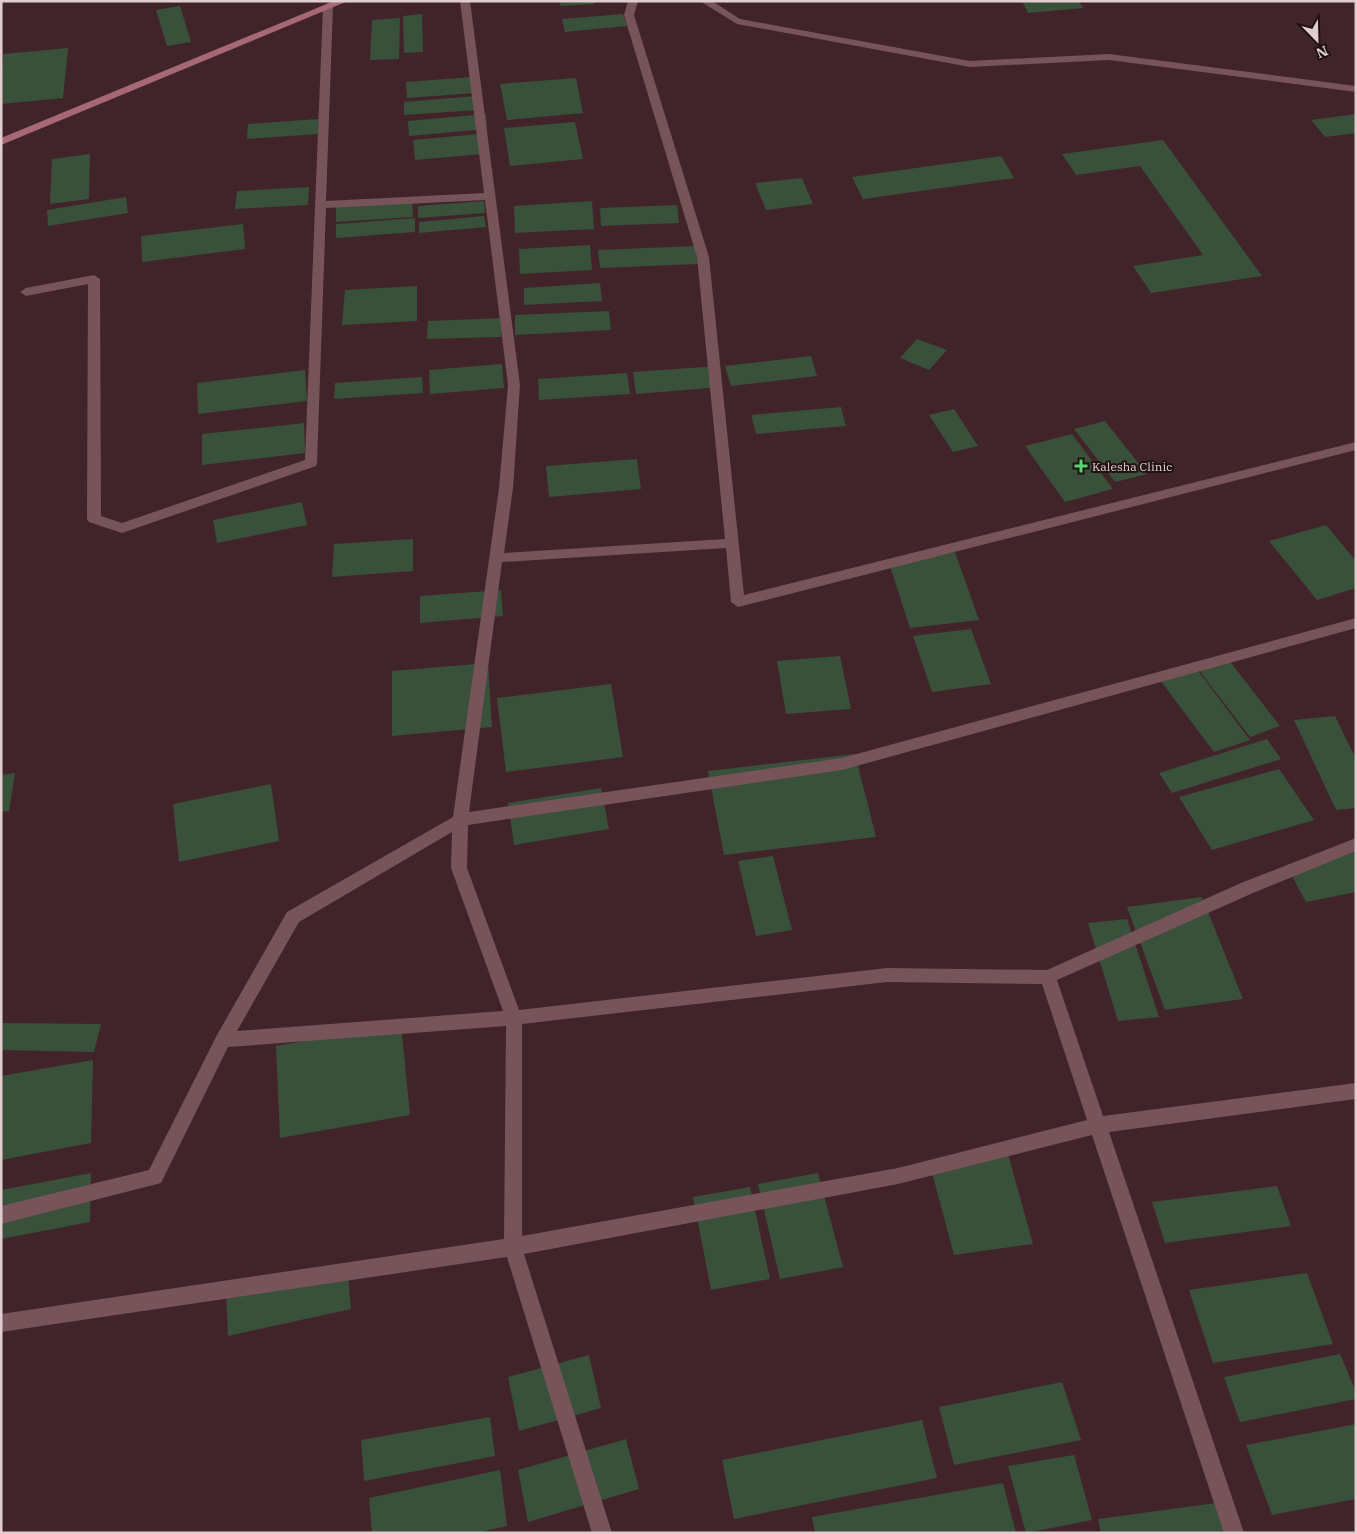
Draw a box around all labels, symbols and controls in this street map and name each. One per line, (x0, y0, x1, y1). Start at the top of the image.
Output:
north arrow (1292, 15, 1342, 65)
text: N (1313, 42, 1331, 62)
marker: Kalesha Clinic (1074, 459, 1088, 473)
place label: Kalesha Clinic (1092, 459, 1172, 474)

